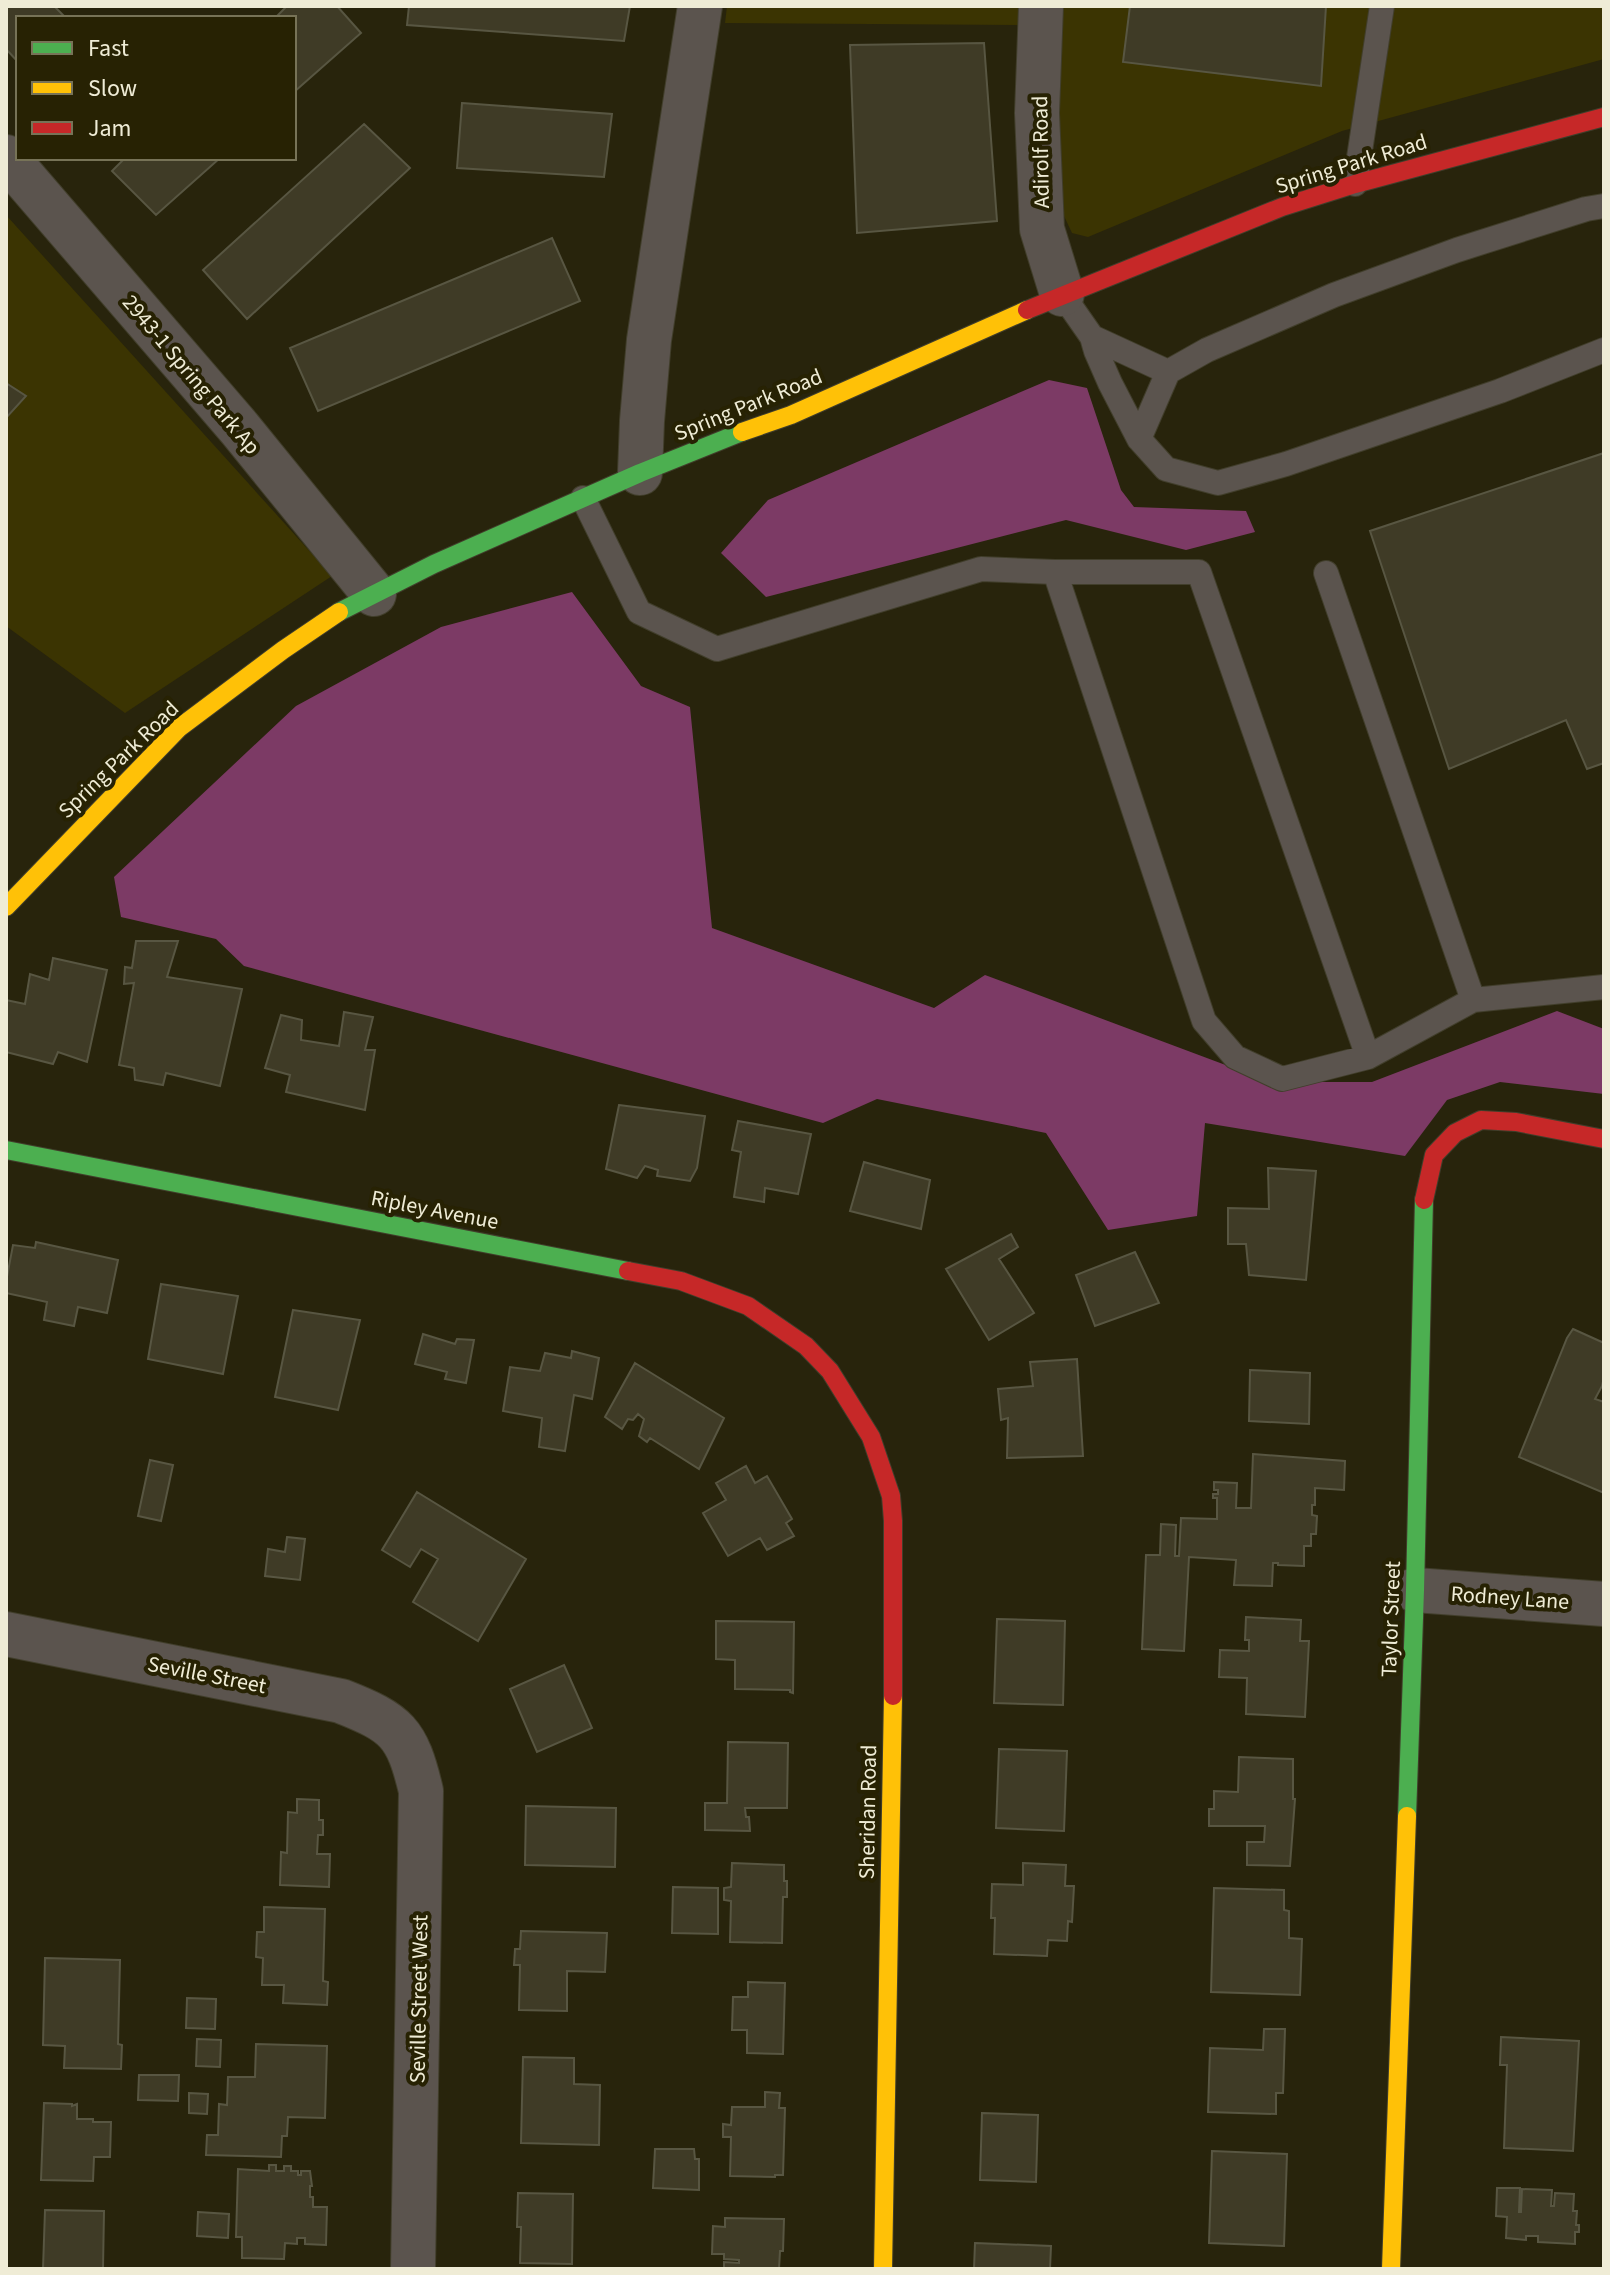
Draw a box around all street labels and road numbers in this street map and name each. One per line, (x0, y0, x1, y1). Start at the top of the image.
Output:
street label: Adirolf Road (1024, 95, 1058, 209)
street label: Spring Park Road (1271, 126, 1431, 202)
street label: 2943-1 Spring Park Ap (115, 288, 268, 462)
street label: Spring Park Road (669, 361, 827, 449)
street label: Spring Park Road (51, 694, 186, 826)
street label: Ripley Avenue (368, 1182, 501, 1238)
street label: Taylor Street (1373, 1560, 1409, 1678)
street label: Rodney Lane (1450, 1578, 1570, 1618)
street label: Seville Street (145, 1648, 269, 1702)
street label: Sheridan Road (851, 1744, 885, 1880)
street label: Seville Street West (402, 1914, 436, 2084)

